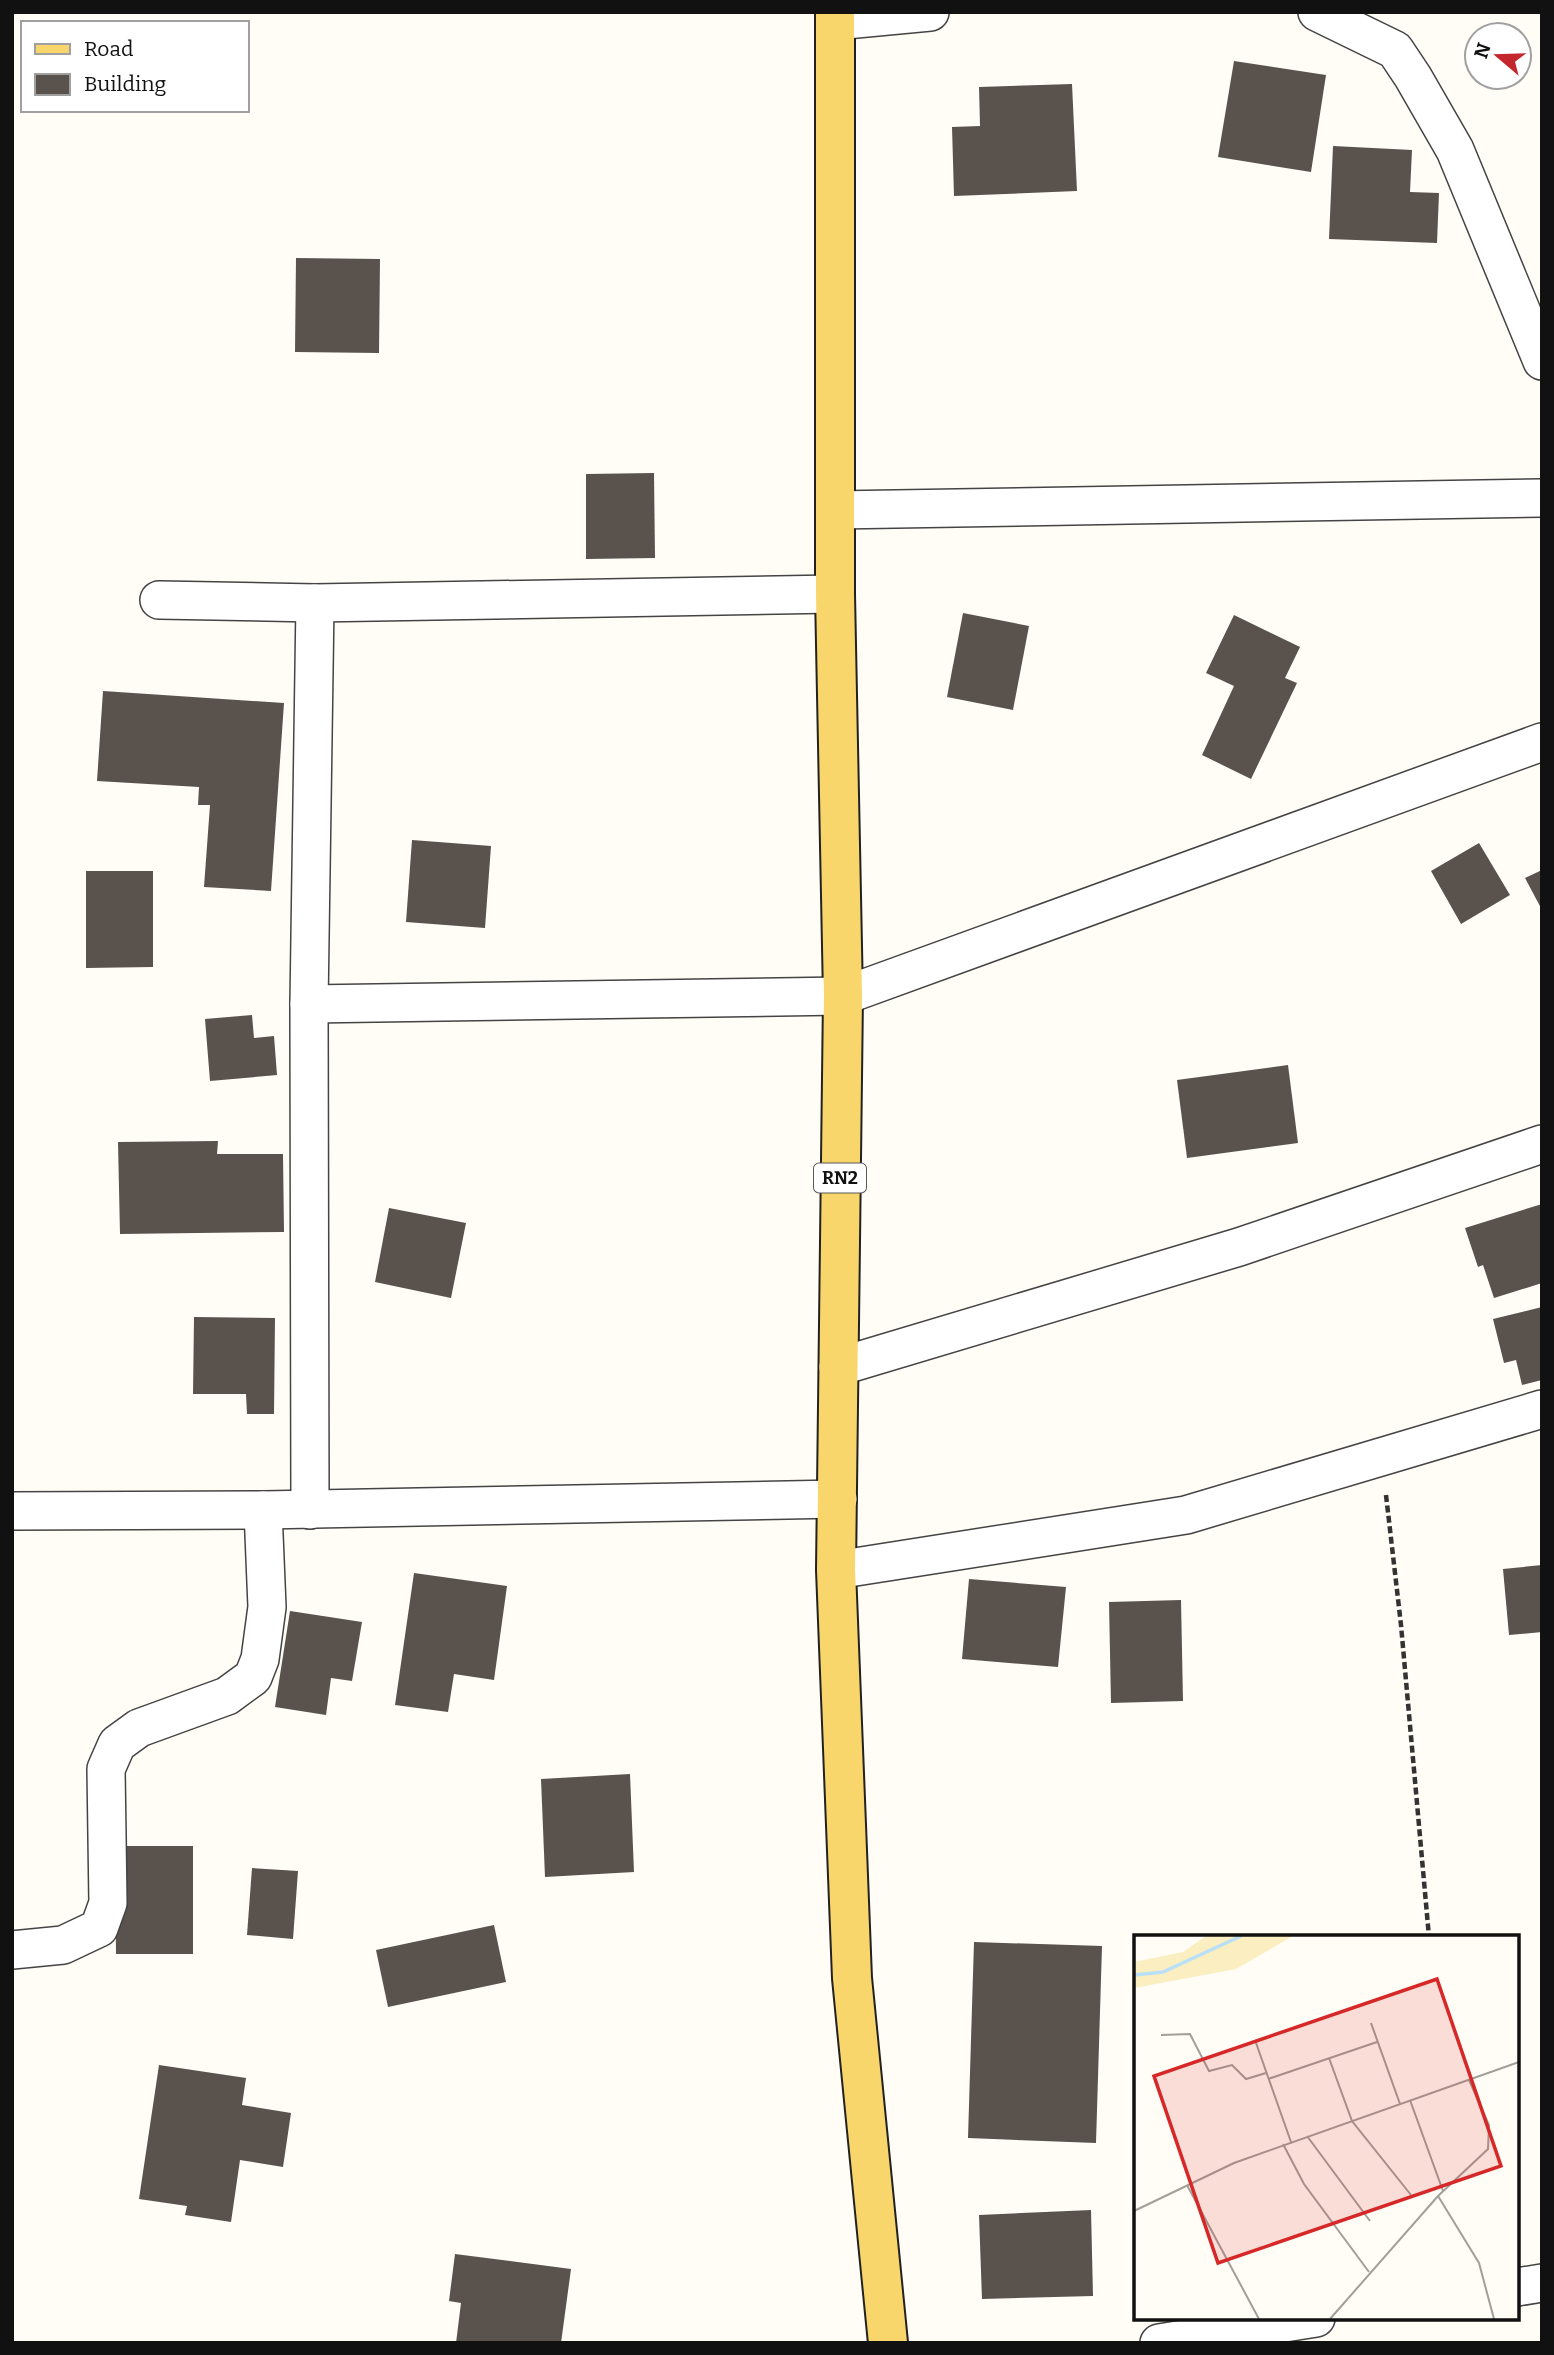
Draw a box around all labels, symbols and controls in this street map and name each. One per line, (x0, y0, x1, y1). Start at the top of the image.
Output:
legend (21, 21, 248, 112)
north arrow (1463, 21, 1533, 91)
text: Road (84, 36, 133, 62)
text: N (1469, 40, 1496, 61)
text: Building (84, 71, 167, 97)
road number: RN2 (814, 1163, 866, 1192)
inset map (1134, 1935, 1519, 2320)

